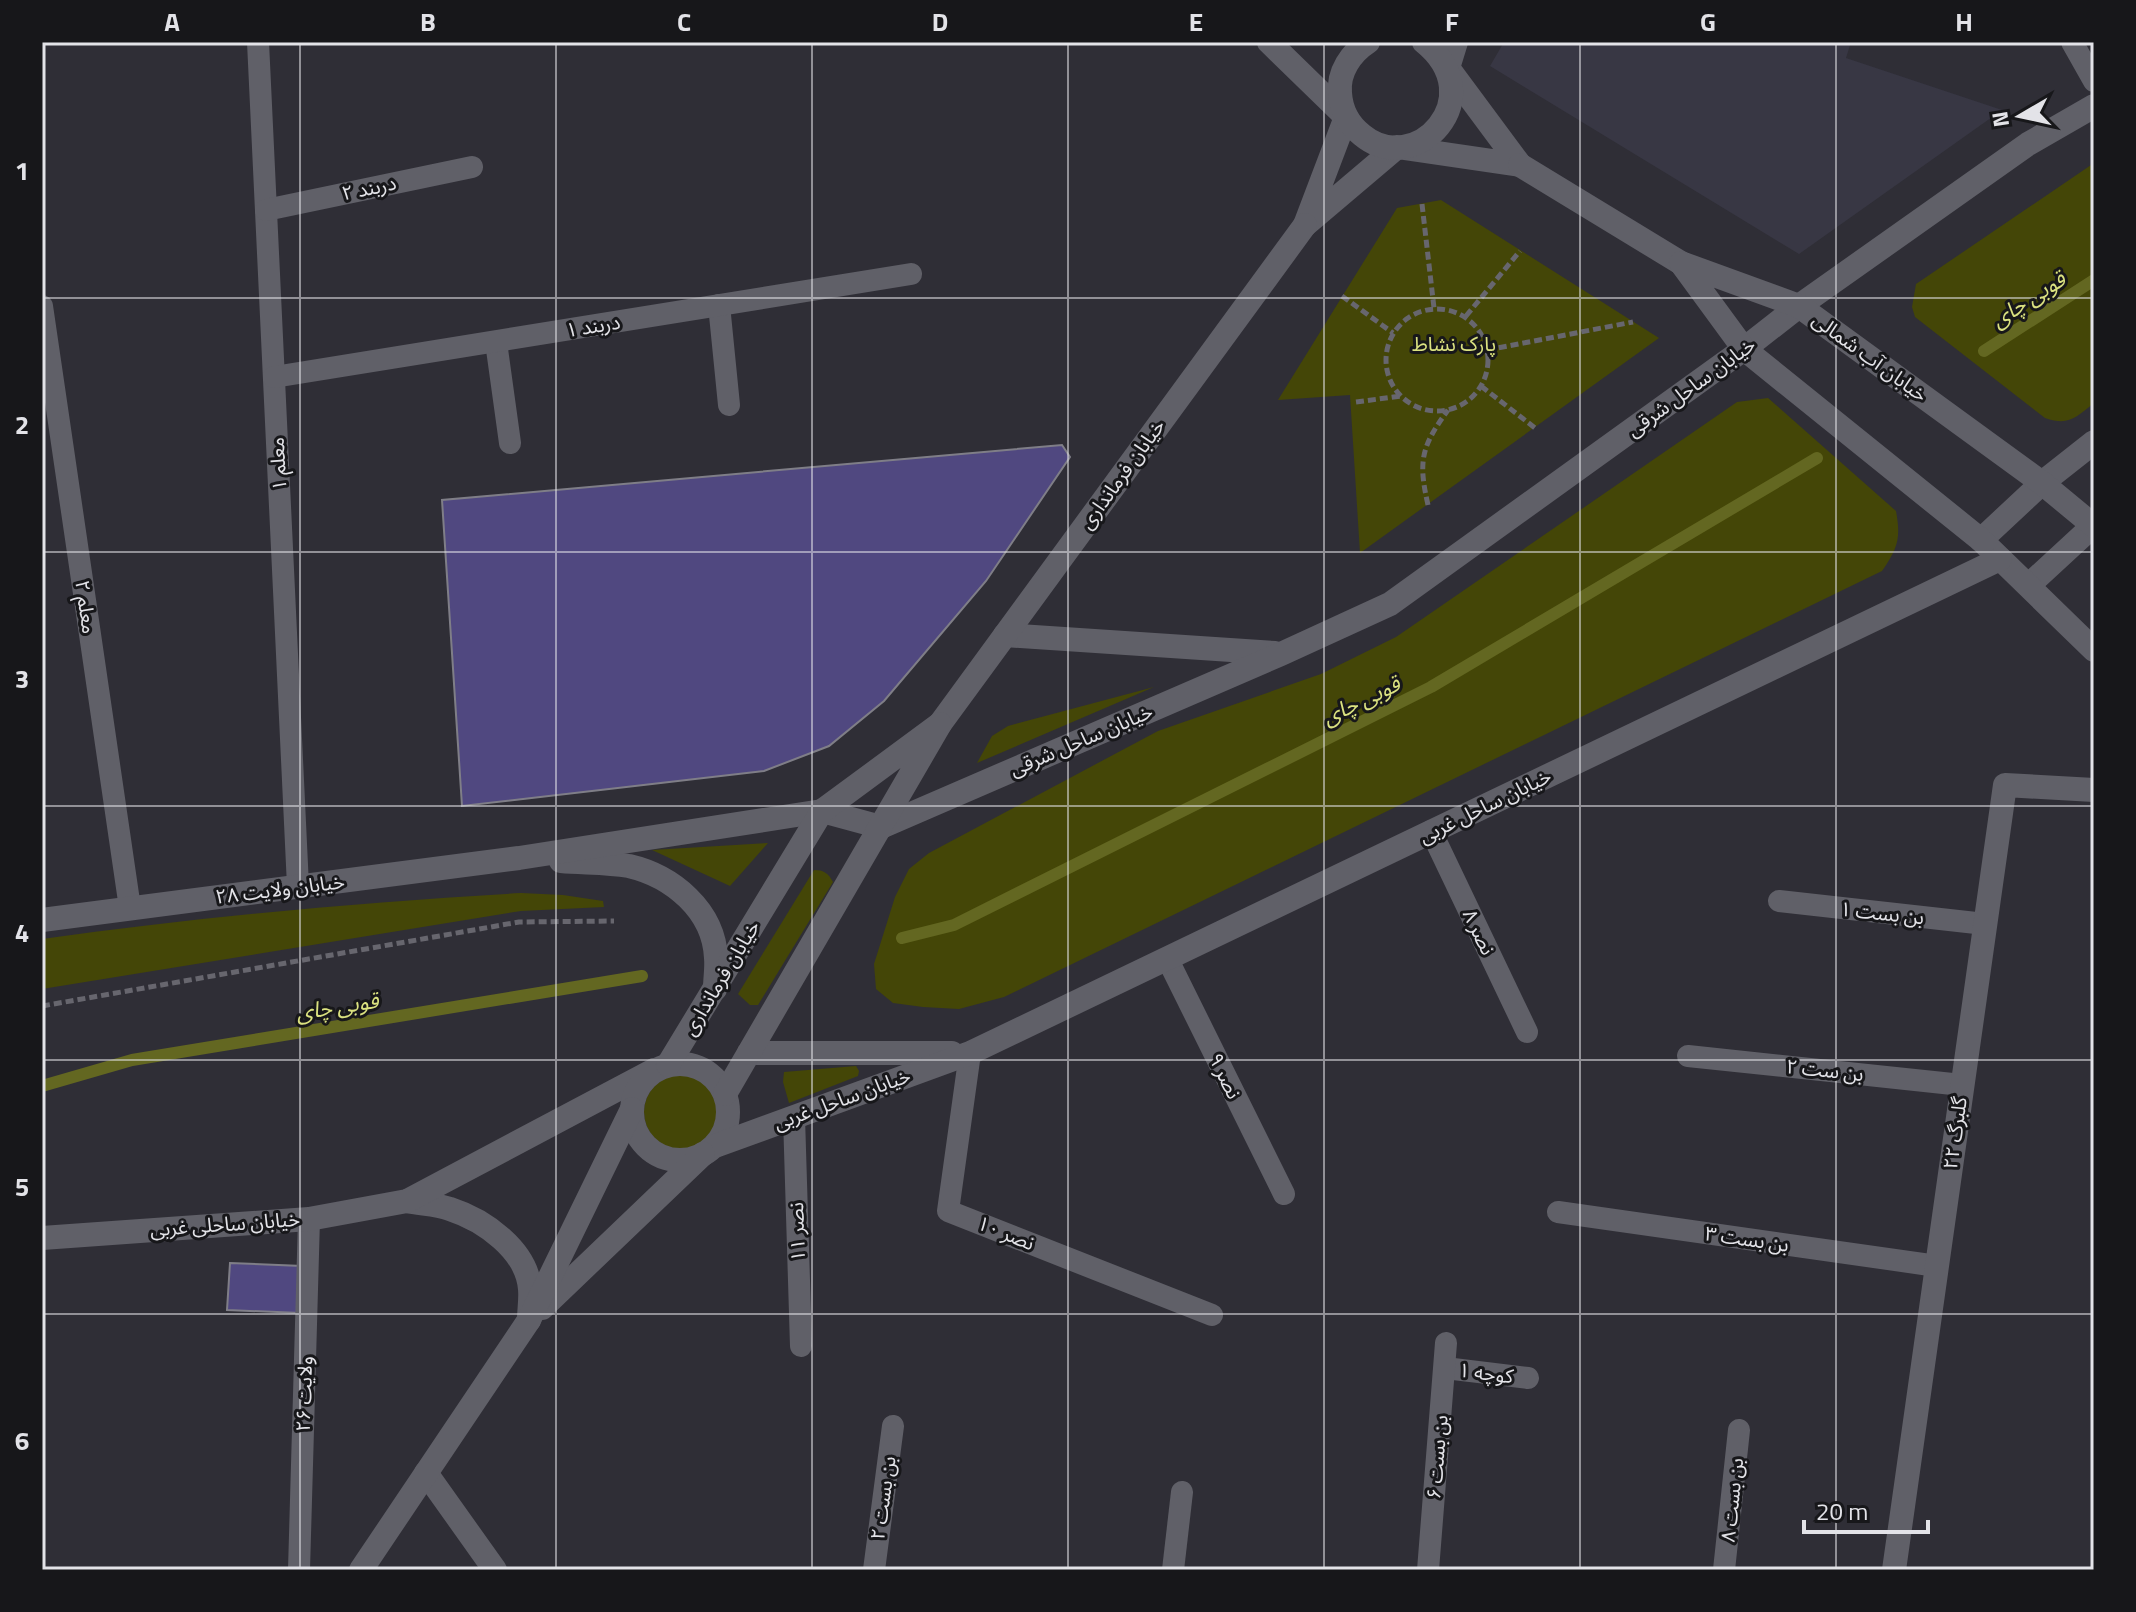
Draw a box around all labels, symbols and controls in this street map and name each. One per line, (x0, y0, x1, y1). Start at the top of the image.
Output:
text: A (164, 2, 180, 41)
text: B (420, 2, 436, 41)
text: C (677, 2, 691, 41)
text: D (932, 2, 948, 41)
text: E (1189, 2, 1203, 41)
text: F (1445, 2, 1459, 41)
text: G (1700, 2, 1716, 41)
text: H (1955, 2, 1973, 41)
north arrow (1980, 76, 2060, 156)
text: N (1982, 109, 2018, 129)
text: 1 (15, 151, 29, 190)
street label: دربند ۲ (339, 167, 399, 208)
water label: قوبی چای (1984, 261, 2074, 336)
street label: خیابان آب شمالی (1806, 304, 1935, 409)
street label: دربند ۱ (563, 306, 623, 345)
park label: پارک نشاط (1412, 328, 1496, 359)
street label: خیابان ساحل شرقی (1620, 329, 1762, 444)
text: 2 (15, 405, 29, 444)
street label: خیابان فرمانداری (1071, 412, 1172, 535)
street label: معلم ۱ (261, 436, 294, 492)
street label: معلم ۲ (67, 578, 106, 636)
text: 3 (15, 659, 29, 698)
water label: قوبی چای (1316, 666, 1408, 734)
street label: خیابان ساحل شرقی (1004, 695, 1157, 784)
street label: خیابان ساحل غربی (1413, 760, 1556, 851)
street label: خیابان ولایت ۲۸ (213, 865, 346, 912)
street label: بن بست ۱ (1838, 893, 1926, 932)
street label: نصر ۸ (1455, 903, 1504, 960)
text: 4 (15, 913, 29, 952)
street label: خیابان فرمانداری (674, 914, 767, 1041)
water label: قوبی چای (293, 982, 383, 1029)
street label: نصر ۹ (1201, 1047, 1250, 1104)
street label: بن ست ۲ (1785, 1050, 1865, 1089)
street label: خیابان ساحل غربی (769, 1059, 915, 1138)
street label: گلبرگ ۲۲ (1934, 1094, 1975, 1171)
text: 5 (15, 1167, 29, 1206)
street label: نصر ۱۱ (780, 1202, 813, 1262)
street label: خیابان ساحلی غربی (149, 1203, 301, 1244)
street label: نصر ۱۰ (973, 1207, 1040, 1258)
street label: بن بست ۳ (1703, 1217, 1791, 1260)
street label: کوچه ۱ (1457, 1354, 1516, 1391)
street label: ولایت ۲۶ (287, 1356, 320, 1432)
street label: بن بست ۶ (1417, 1414, 1456, 1500)
text: 6 (15, 1421, 29, 1460)
street label: بن بست ۲ (861, 1454, 904, 1542)
street label: بن بست ۸ (1712, 1456, 1751, 1544)
scale bar (1804, 1484, 1928, 1534)
text: 20 m (1816, 1493, 1868, 1529)

